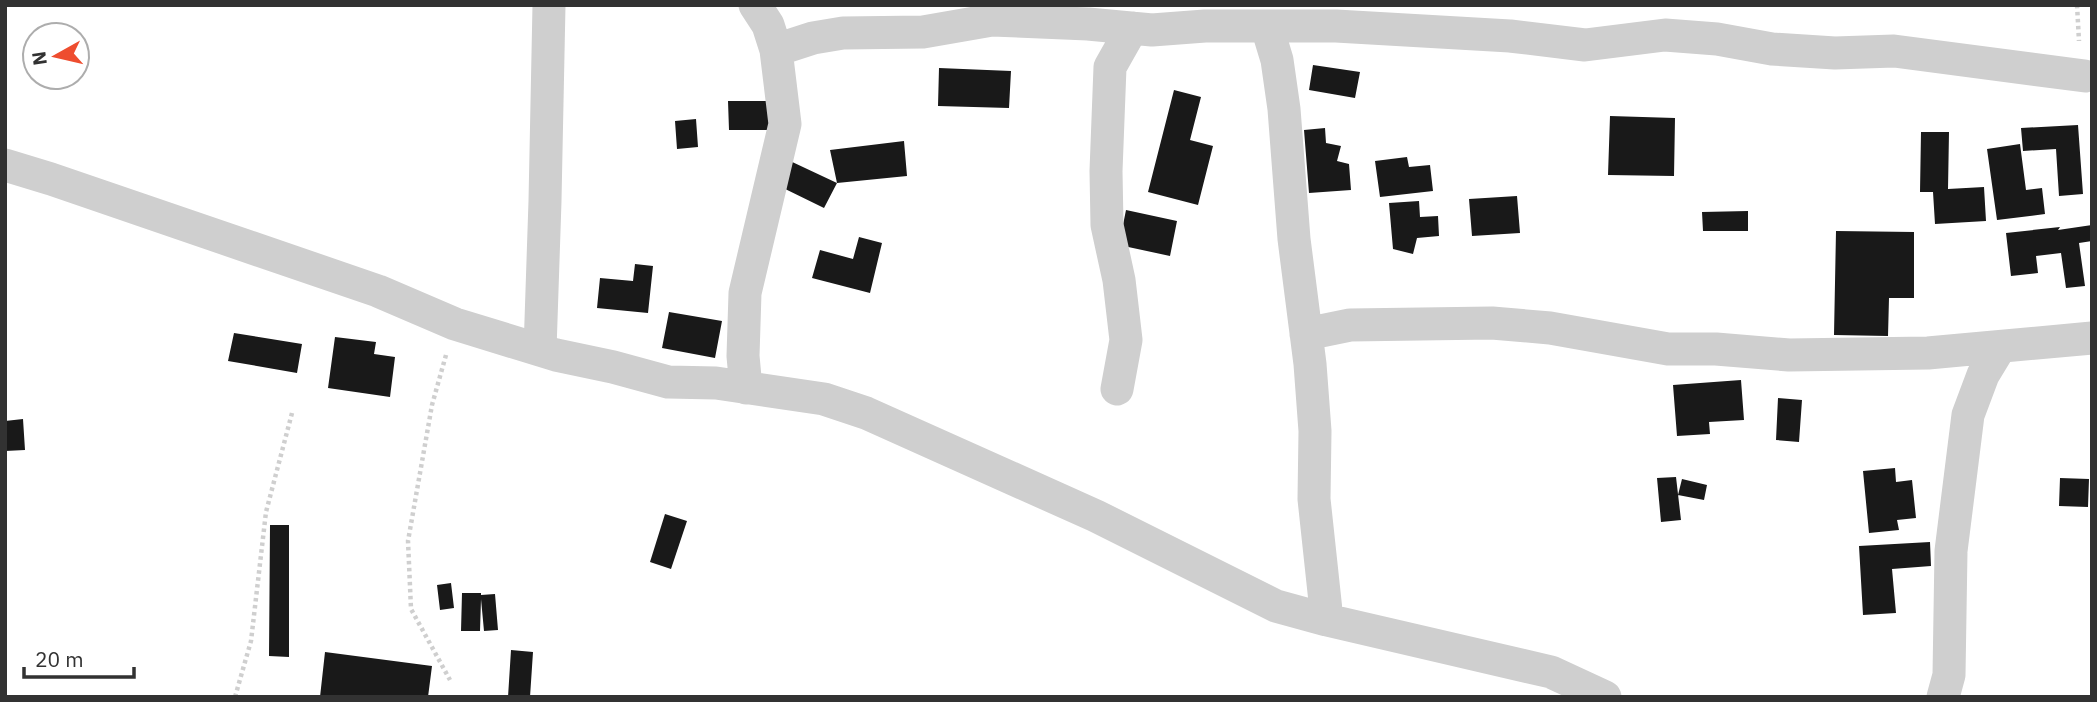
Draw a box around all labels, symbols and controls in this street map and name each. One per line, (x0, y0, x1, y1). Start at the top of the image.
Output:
north arrow (21, 21, 91, 91)
text: N (26, 50, 52, 67)
scale bar (24, 636, 135, 680)
text: 20 m (35, 645, 84, 673)

